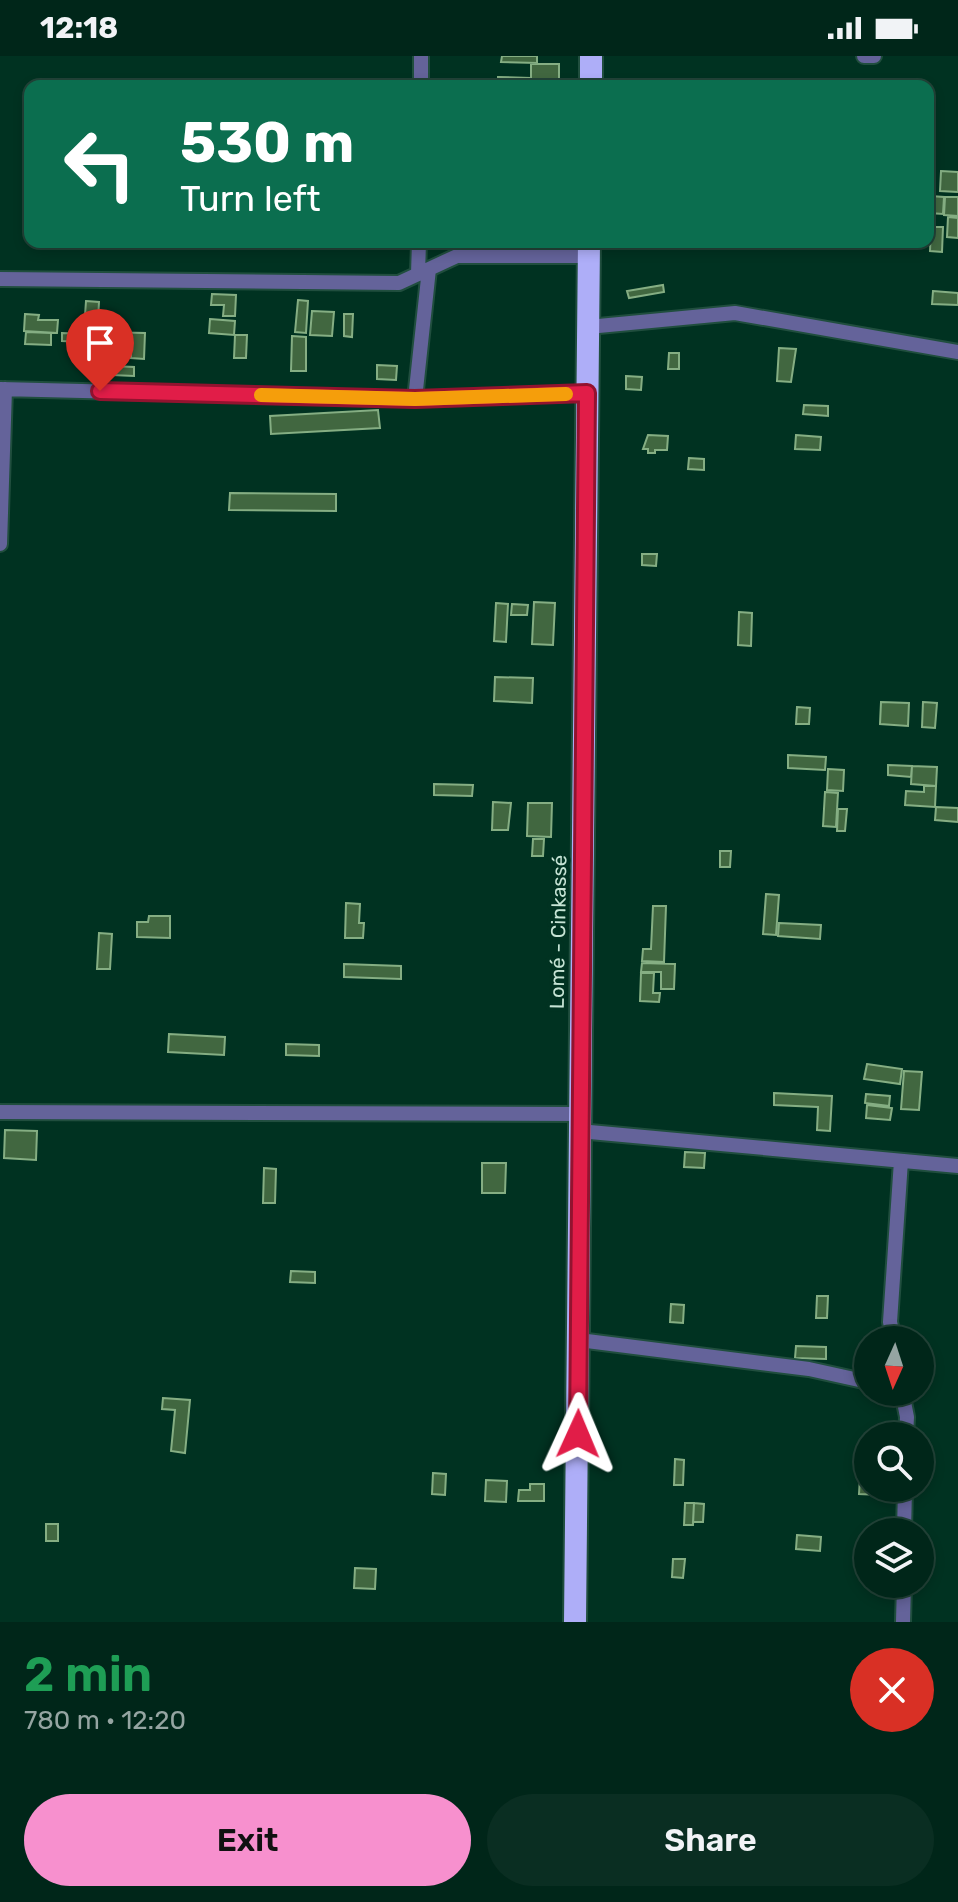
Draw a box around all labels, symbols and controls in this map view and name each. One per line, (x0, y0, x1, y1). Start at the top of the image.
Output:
text: 12:18 (40, 10, 118, 46)
text: 530 m (180, 110, 354, 176)
icon: left (48, 112, 152, 216)
text: Turn left (180, 177, 321, 220)
pin (66, 309, 134, 391)
icon: arrive (78, 321, 122, 365)
street label: Lomé - Cinkassé (545, 855, 571, 1009)
north arrow (854, 1326, 934, 1406)
map controls (854, 1326, 934, 1598)
position arrow (536, 1392, 620, 1476)
button: search (854, 1422, 934, 1502)
button: layers (854, 1518, 934, 1598)
text: 2 min (24, 1646, 152, 1703)
button: close (850, 1648, 934, 1732)
text: 780 m · 12:20 (24, 1705, 186, 1736)
button: Exit (24, 1794, 471, 1886)
button: Share (487, 1794, 934, 1886)

